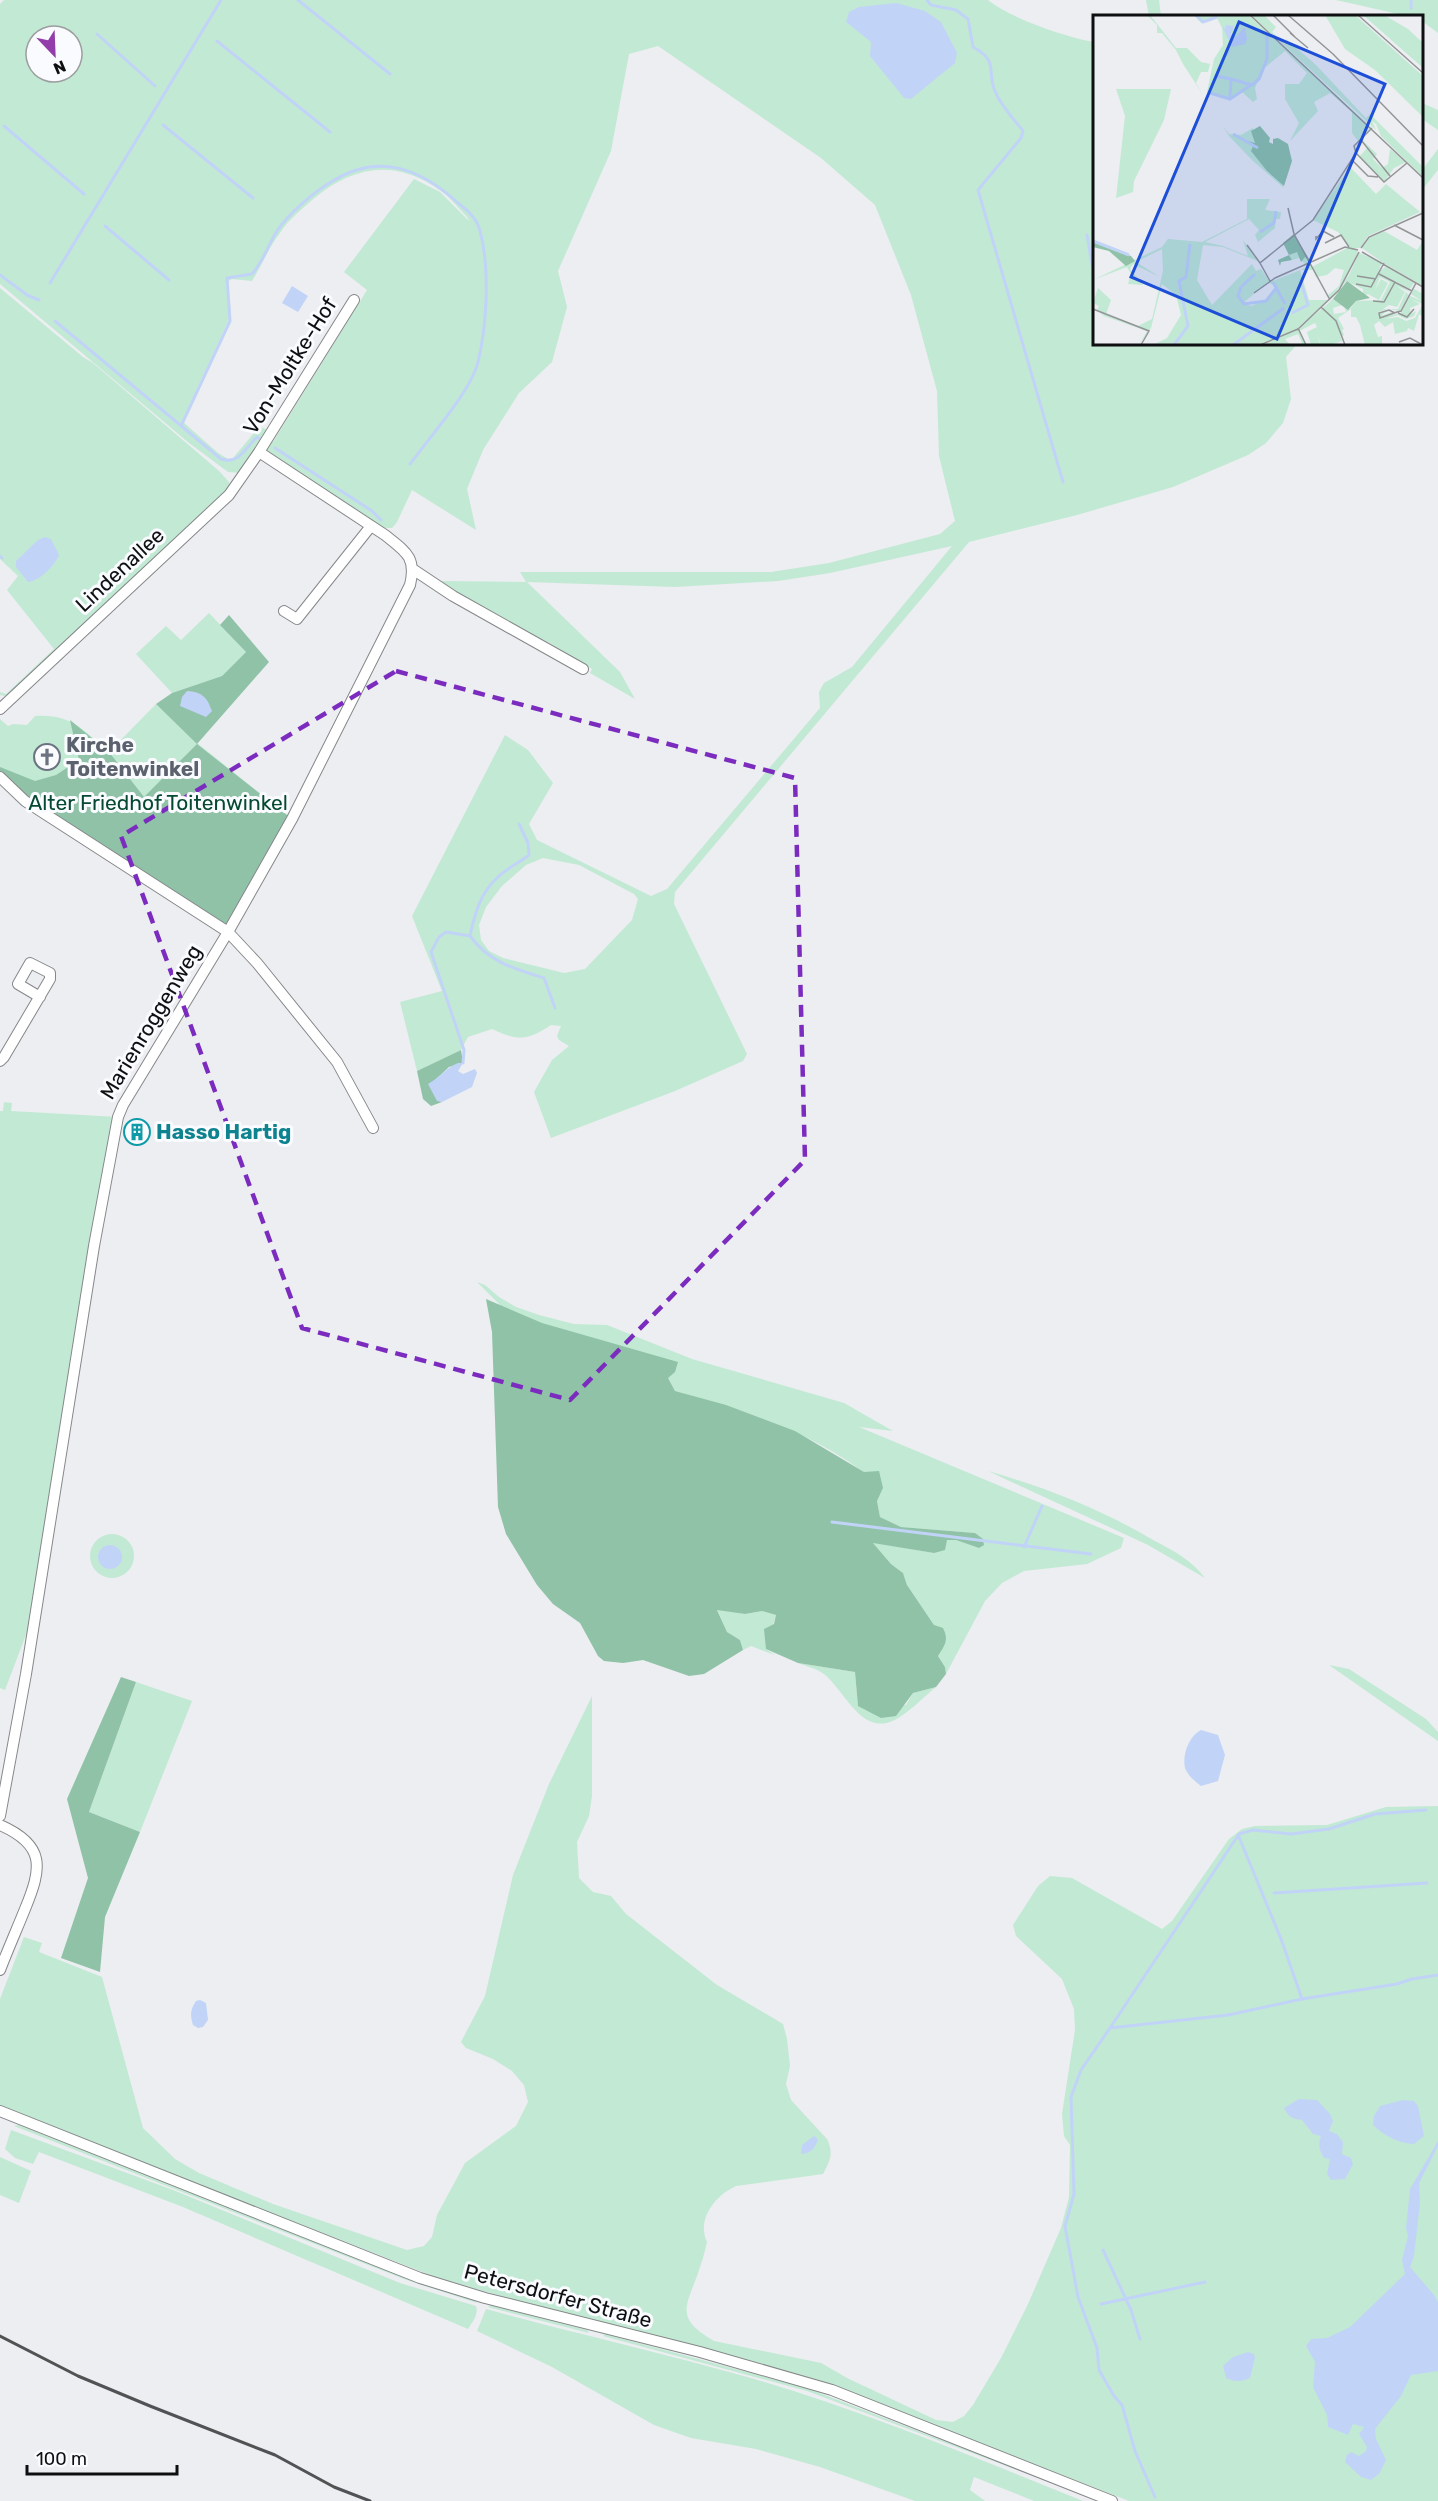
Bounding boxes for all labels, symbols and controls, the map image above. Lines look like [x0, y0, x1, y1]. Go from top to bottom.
inset map [1093, 15, 1423, 345]
north arrow [24, 24, 84, 84]
text: N [51, 56, 69, 78]
street label: Von-Moltke-Hof [237, 293, 342, 439]
street label: Lindenallee [70, 522, 169, 617]
place label: Kirche Toitenwinkel [66, 732, 199, 781]
church icon: Kirche Toitenwinkel [32, 742, 62, 772]
park label: Alter Friedhof Toitenwinkel [28, 790, 288, 815]
street label: Marienroggenweg [95, 940, 207, 1104]
building icon: Hasso Hartig [122, 1117, 152, 1147]
place label: Hasso Hartig [156, 1119, 291, 1144]
street label: Petersdorfer Straße [462, 2258, 655, 2333]
scale bar [27, 2438, 177, 2476]
text: 100 m [36, 2448, 87, 2470]

